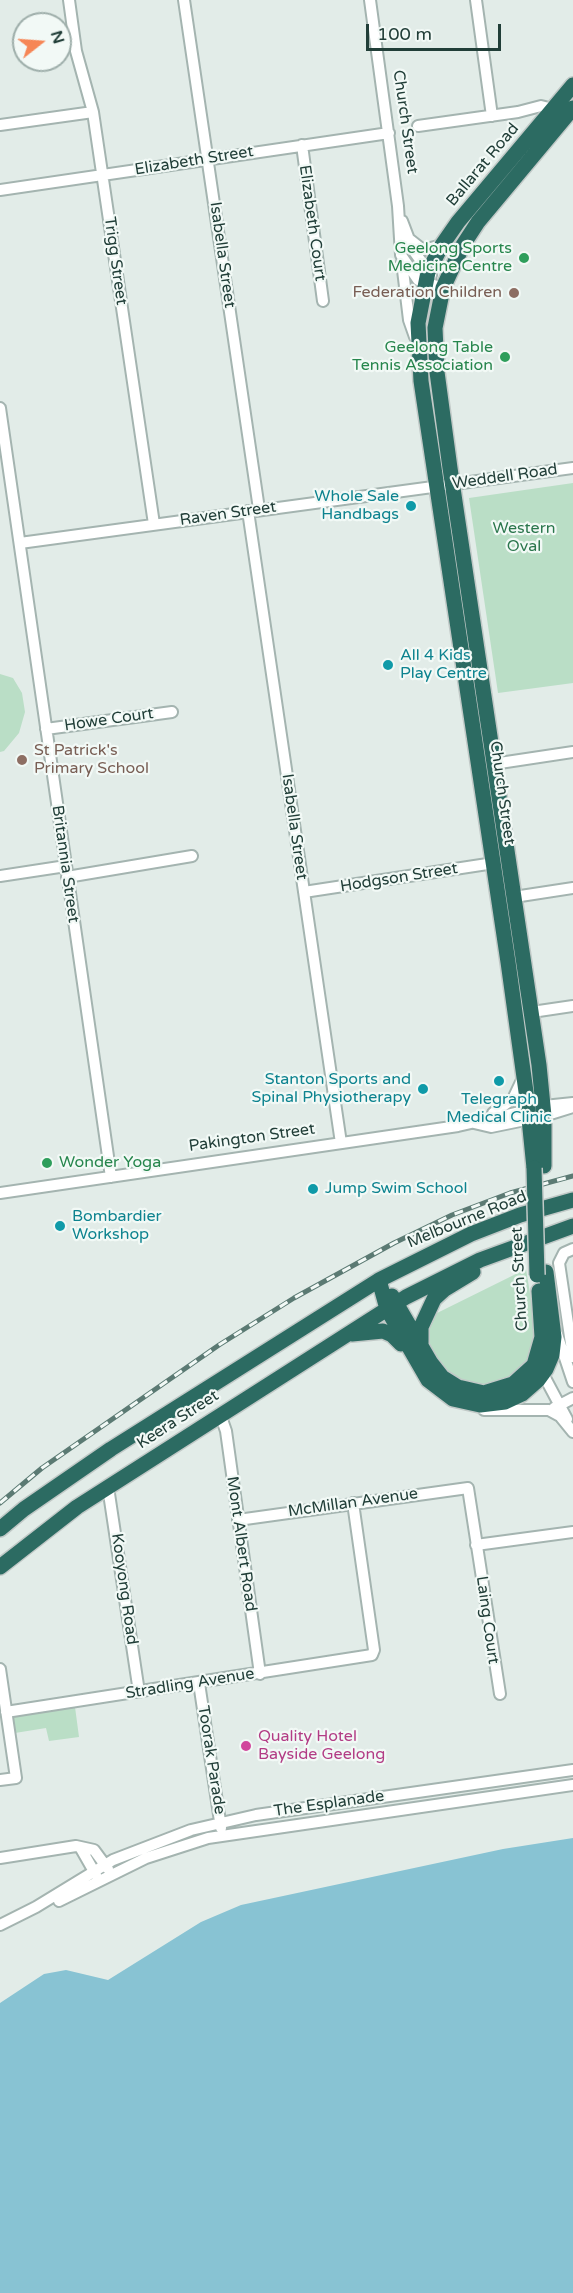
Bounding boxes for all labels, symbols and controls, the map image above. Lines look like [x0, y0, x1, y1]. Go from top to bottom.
north arrow [12, 12, 72, 72]
scale bar [369, 12, 504, 50]
text: 100 m [377, 23, 432, 45]
text: N [46, 28, 69, 46]
street label: Church Street [388, 69, 422, 175]
street label: Ballarat Road [443, 120, 523, 210]
street label: Elizabeth Street [133, 142, 255, 180]
street label: Elizabeth Court [294, 164, 330, 282]
street label: Isabella Street [205, 201, 239, 309]
street label: Trigg Street [99, 216, 131, 306]
place label: Geelong Sports Medicine Centre [388, 239, 512, 277]
marker: Geelong Sports Medicine Centre [517, 251, 531, 265]
place label: Federation Children [352, 283, 502, 303]
marker: Federation Children [507, 286, 521, 300]
place label: Geelong Table Tennis Association [352, 338, 493, 376]
marker: Geelong Table Tennis Association [498, 350, 512, 364]
street label: Weddell Road [451, 460, 559, 494]
place label: Whole Sale Handbags [314, 487, 399, 525]
street label: Raven Street [178, 498, 278, 530]
marker: Whole Sale Handbags [404, 499, 418, 513]
park label: Western Oval [492, 519, 556, 557]
place label: All 4 Kids Play Centre [400, 646, 487, 684]
marker: All 4 Kids Play Centre [381, 658, 395, 672]
street label: Howe Court [63, 704, 155, 736]
street label: Church Street [485, 740, 519, 846]
place label: St Patrick's Primary School [34, 741, 149, 779]
marker: St Patrick's Primary School [15, 753, 29, 767]
street label: Isabella Street [277, 773, 311, 881]
street label: Britannia Street [47, 804, 83, 924]
street label: Hodgson Street [339, 859, 459, 897]
place label: Stanton Sports and Spinal Physiotherapy [252, 1070, 411, 1108]
marker: Telegraph Medical Clinic [492, 1074, 506, 1088]
marker: Stanton Sports and Spinal Physiotherapy [416, 1082, 430, 1096]
place label: Telegraph Medical Clinic [446, 1090, 552, 1128]
street label: Pakington Street [188, 1120, 316, 1156]
place label: Wonder Yoga [59, 1153, 161, 1173]
marker: Wonder Yoga [40, 1156, 54, 1170]
place label: Jump Swim School [325, 1179, 468, 1199]
marker: Jump Swim School [306, 1182, 320, 1196]
street label: Melbourne Road [404, 1187, 530, 1253]
place label: Bombardier Workshop [72, 1207, 162, 1245]
marker: Bombardier Workshop [53, 1219, 67, 1233]
street label: Church Street [508, 1226, 532, 1332]
street label: Keera Street [133, 1386, 223, 1454]
street label: Mont Albert Road [222, 1475, 260, 1613]
street label: McMillan Avenue [287, 1484, 419, 1522]
street label: Kooyong Road [107, 1532, 141, 1646]
street label: Laing Court [471, 1575, 503, 1665]
street label: Stradling Avenue [124, 1664, 256, 1704]
street label: Toorak Parade [193, 1704, 229, 1816]
place label: Quality Hotel Bayside Geelong [258, 1727, 385, 1765]
marker: Quality Hotel Bayside Geelong [239, 1739, 253, 1753]
street label: The Esplanade [273, 1787, 385, 1821]

